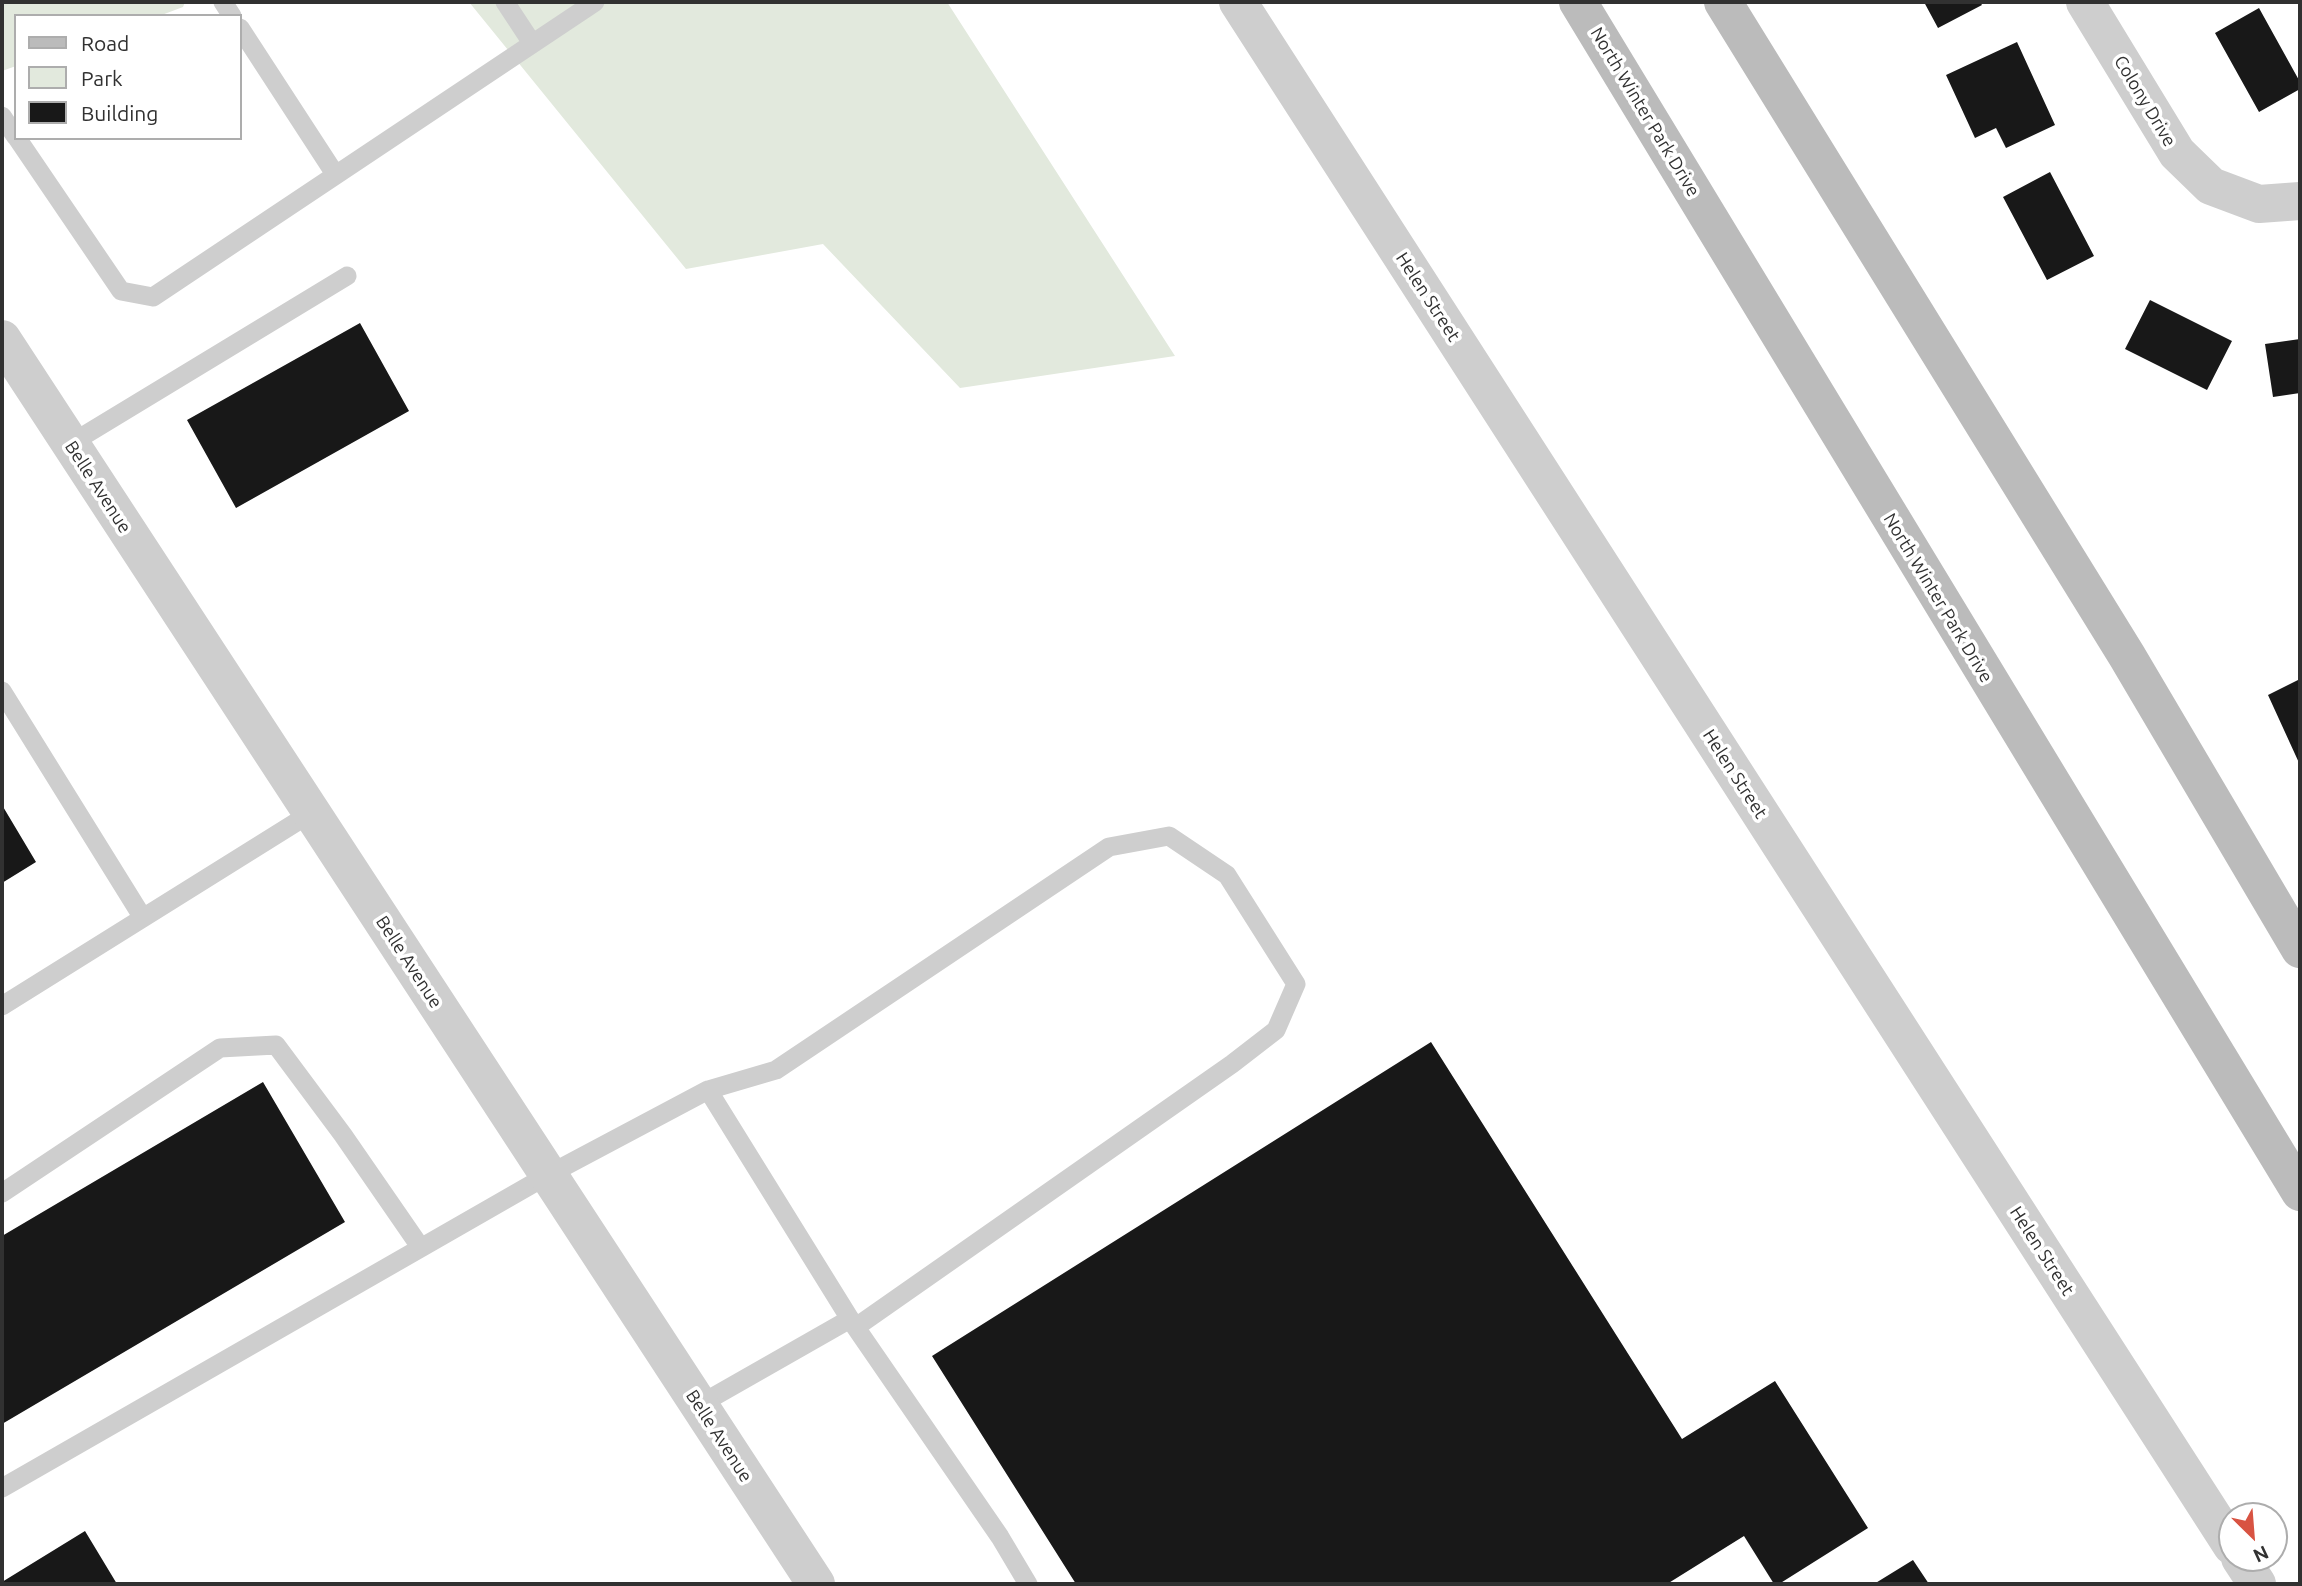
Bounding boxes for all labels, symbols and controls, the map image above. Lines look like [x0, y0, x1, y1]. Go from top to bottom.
legend [14, 14, 242, 140]
street label: North Winter Park Drive [1586, 23, 1704, 201]
text: Road [81, 31, 129, 55]
street label: Colony Drive [2109, 52, 2181, 150]
text: Park [81, 66, 123, 90]
text: Building [81, 101, 158, 125]
street label: Helen Street [1391, 248, 1465, 346]
street label: Belle Avenue [60, 437, 136, 537]
street label: North Winter Park Drive [1879, 509, 1997, 687]
street label: Helen Street [1698, 725, 1772, 823]
street label: Belle Avenue [371, 912, 447, 1012]
street label: Helen Street [2005, 1202, 2079, 1300]
street label: Belle Avenue [681, 1386, 757, 1486]
north arrow [2218, 1502, 2288, 1572]
text: N [2250, 1541, 2272, 1567]

